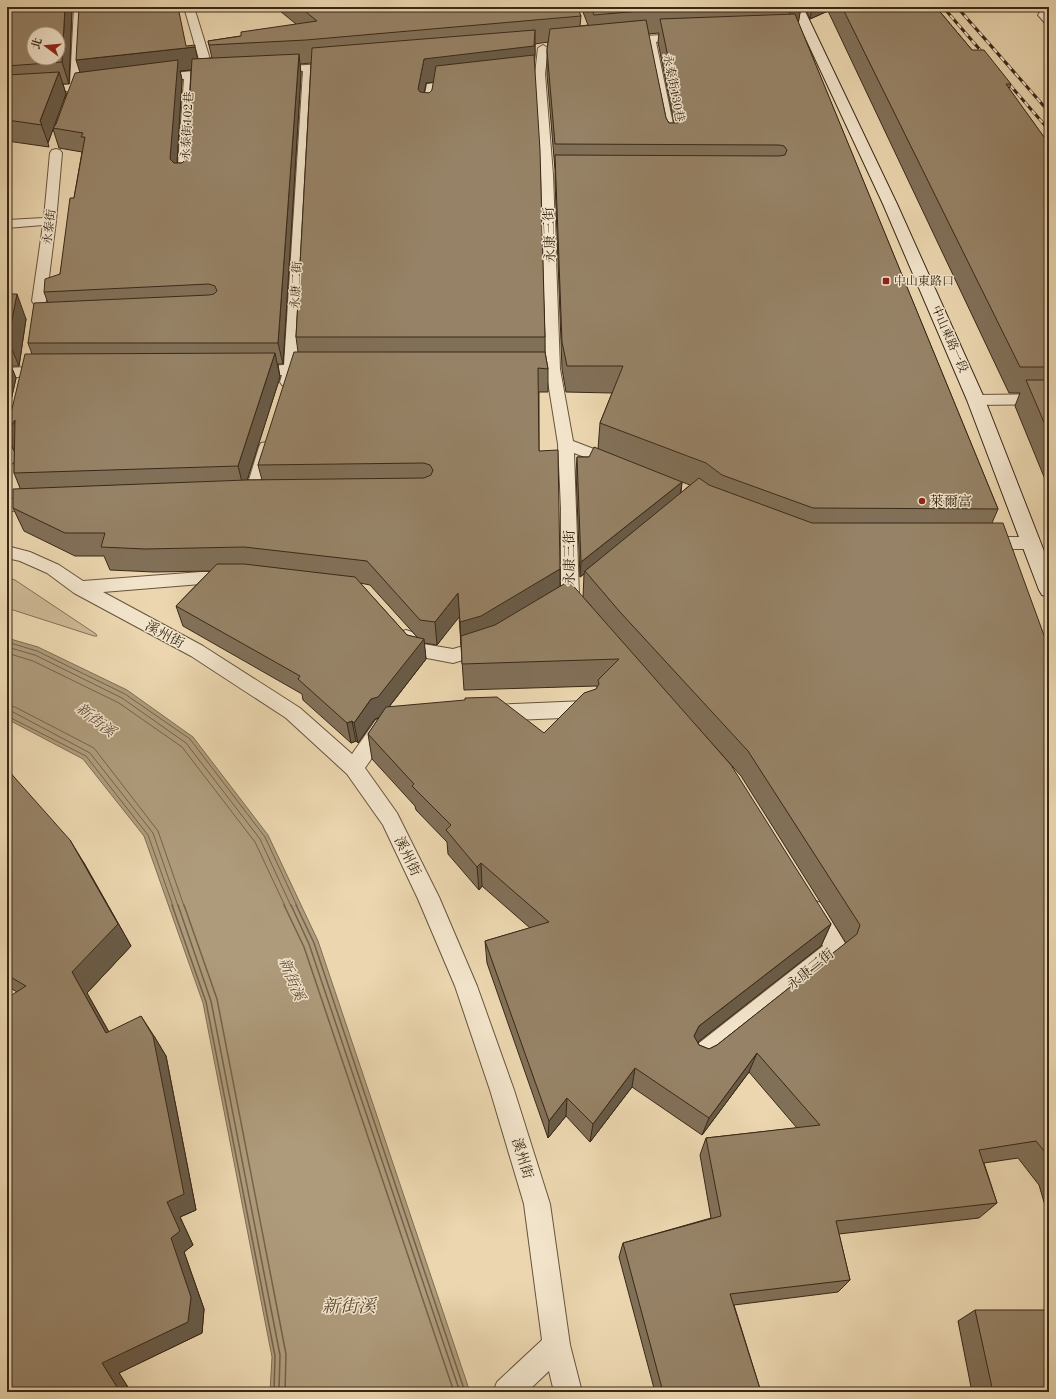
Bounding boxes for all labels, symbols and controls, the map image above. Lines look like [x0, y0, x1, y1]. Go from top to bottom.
north arrow [26, 26, 66, 66]
text: 北 [29, 36, 45, 50]
street label: 永泰街130巷 [661, 53, 687, 123]
street label: 永泰街102巷 [178, 91, 196, 161]
street label: 永泰街 [40, 207, 58, 246]
street label: 永康三街 [541, 207, 558, 263]
street label: 永康二街 [288, 260, 304, 309]
place label: 中山東路口 [894, 274, 954, 288]
marker: 中山東路口 [881, 276, 891, 286]
street label: 中山東路一段 [929, 303, 971, 375]
place label: 萊爾富 [930, 494, 972, 509]
marker: 萊爾富 [917, 496, 927, 506]
street label: 永康三街 [562, 530, 577, 586]
street label: 溪州街 [143, 618, 187, 651]
water label: 新街溪 [73, 700, 120, 742]
street label: 溪州街 [392, 834, 423, 878]
street label: 永康三街 [784, 946, 837, 993]
water label: 新街溪 [275, 955, 309, 1005]
street label: 溪州街 [509, 1136, 536, 1180]
water label: 新街溪 [322, 1296, 378, 1316]

